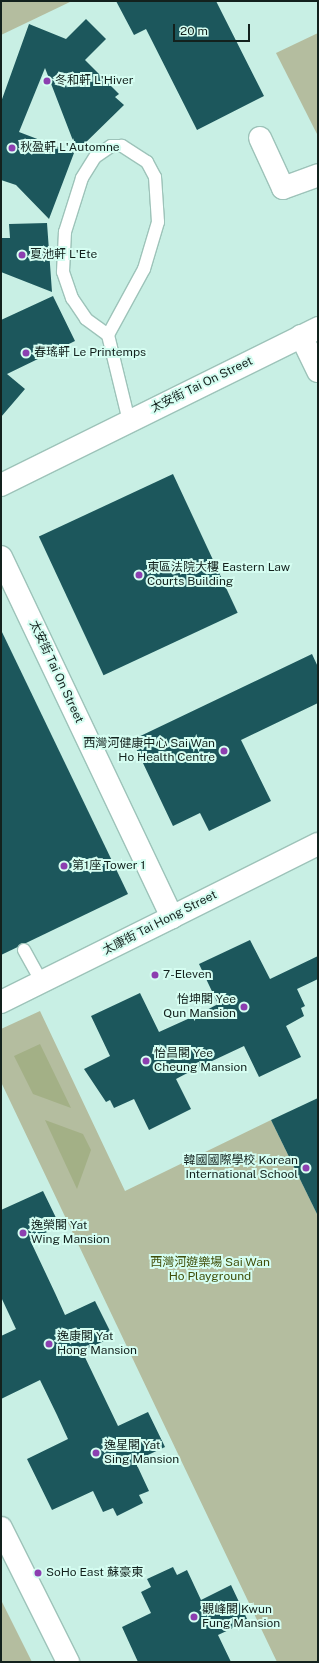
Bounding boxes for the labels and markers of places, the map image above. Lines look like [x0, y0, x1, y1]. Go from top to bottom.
place label: 冬和軒 L'Hiver [55, 74, 133, 88]
marker: 冬和軒 L'Hiver [42, 76, 52, 86]
place label: 秋盈軒 L'Automne [20, 141, 120, 155]
marker: 秋盈軒 L'Automne [7, 143, 17, 153]
place label: 夏池軒 L'Ete [30, 248, 97, 262]
marker: 夏池軒 L'Ete [17, 250, 27, 260]
place label: 春瑤軒 Le Printemps [34, 346, 146, 360]
marker: 春瑤軒 Le Printemps [21, 348, 31, 358]
place label: 東區法院大樓 Eastern Law Courts Building [147, 561, 290, 589]
marker: 東區法院大樓 Eastern Law Courts Building [134, 570, 144, 580]
place label: 西灣河健康中心 Sai Wan Ho Health Centre [83, 737, 215, 765]
marker: 西灣河健康中心 Sai Wan Ho Health Centre [218, 745, 230, 757]
place label: 第1座 Tower 1 [72, 859, 145, 873]
marker: 第1座 Tower 1 [59, 861, 69, 871]
place label: 7-Eleven [163, 968, 212, 982]
marker: 7-Eleven [150, 970, 160, 980]
place label: 怡坤閣 Yee Qun Mansion [163, 993, 236, 1021]
marker: 怡坤閣 Yee Qun Mansion [239, 1002, 249, 1012]
place label: 怡昌閣 Yee Cheung Mansion [154, 1047, 247, 1075]
marker: 怡昌閣 Yee Cheung Mansion [141, 1056, 151, 1066]
place label: 韓國國際學校 Korean International School [184, 1154, 298, 1182]
marker: 韓國國際學校 Korean International School [301, 1163, 311, 1173]
place label: 逸榮閣 Yat Wing Mansion [31, 1219, 110, 1247]
marker: 逸榮閣 Yat Wing Mansion [18, 1228, 28, 1238]
place label: 逸康閣 Yat Hong Mansion [57, 1330, 137, 1358]
marker: 逸康閣 Yat Hong Mansion [44, 1339, 54, 1349]
place label: 逸星閣 Yat Sing Mansion [104, 1439, 179, 1467]
marker: 逸星閣 Yat Sing Mansion [91, 1448, 101, 1458]
place label: SoHo East 蘇豪東 [46, 1566, 143, 1580]
marker: SoHo East 蘇豪東 [33, 1568, 43, 1578]
place label: 觀峰閣 Kwun Fung Mansion [202, 1603, 280, 1631]
marker: 觀峰閣 Kwun Fung Mansion [189, 1612, 199, 1622]

